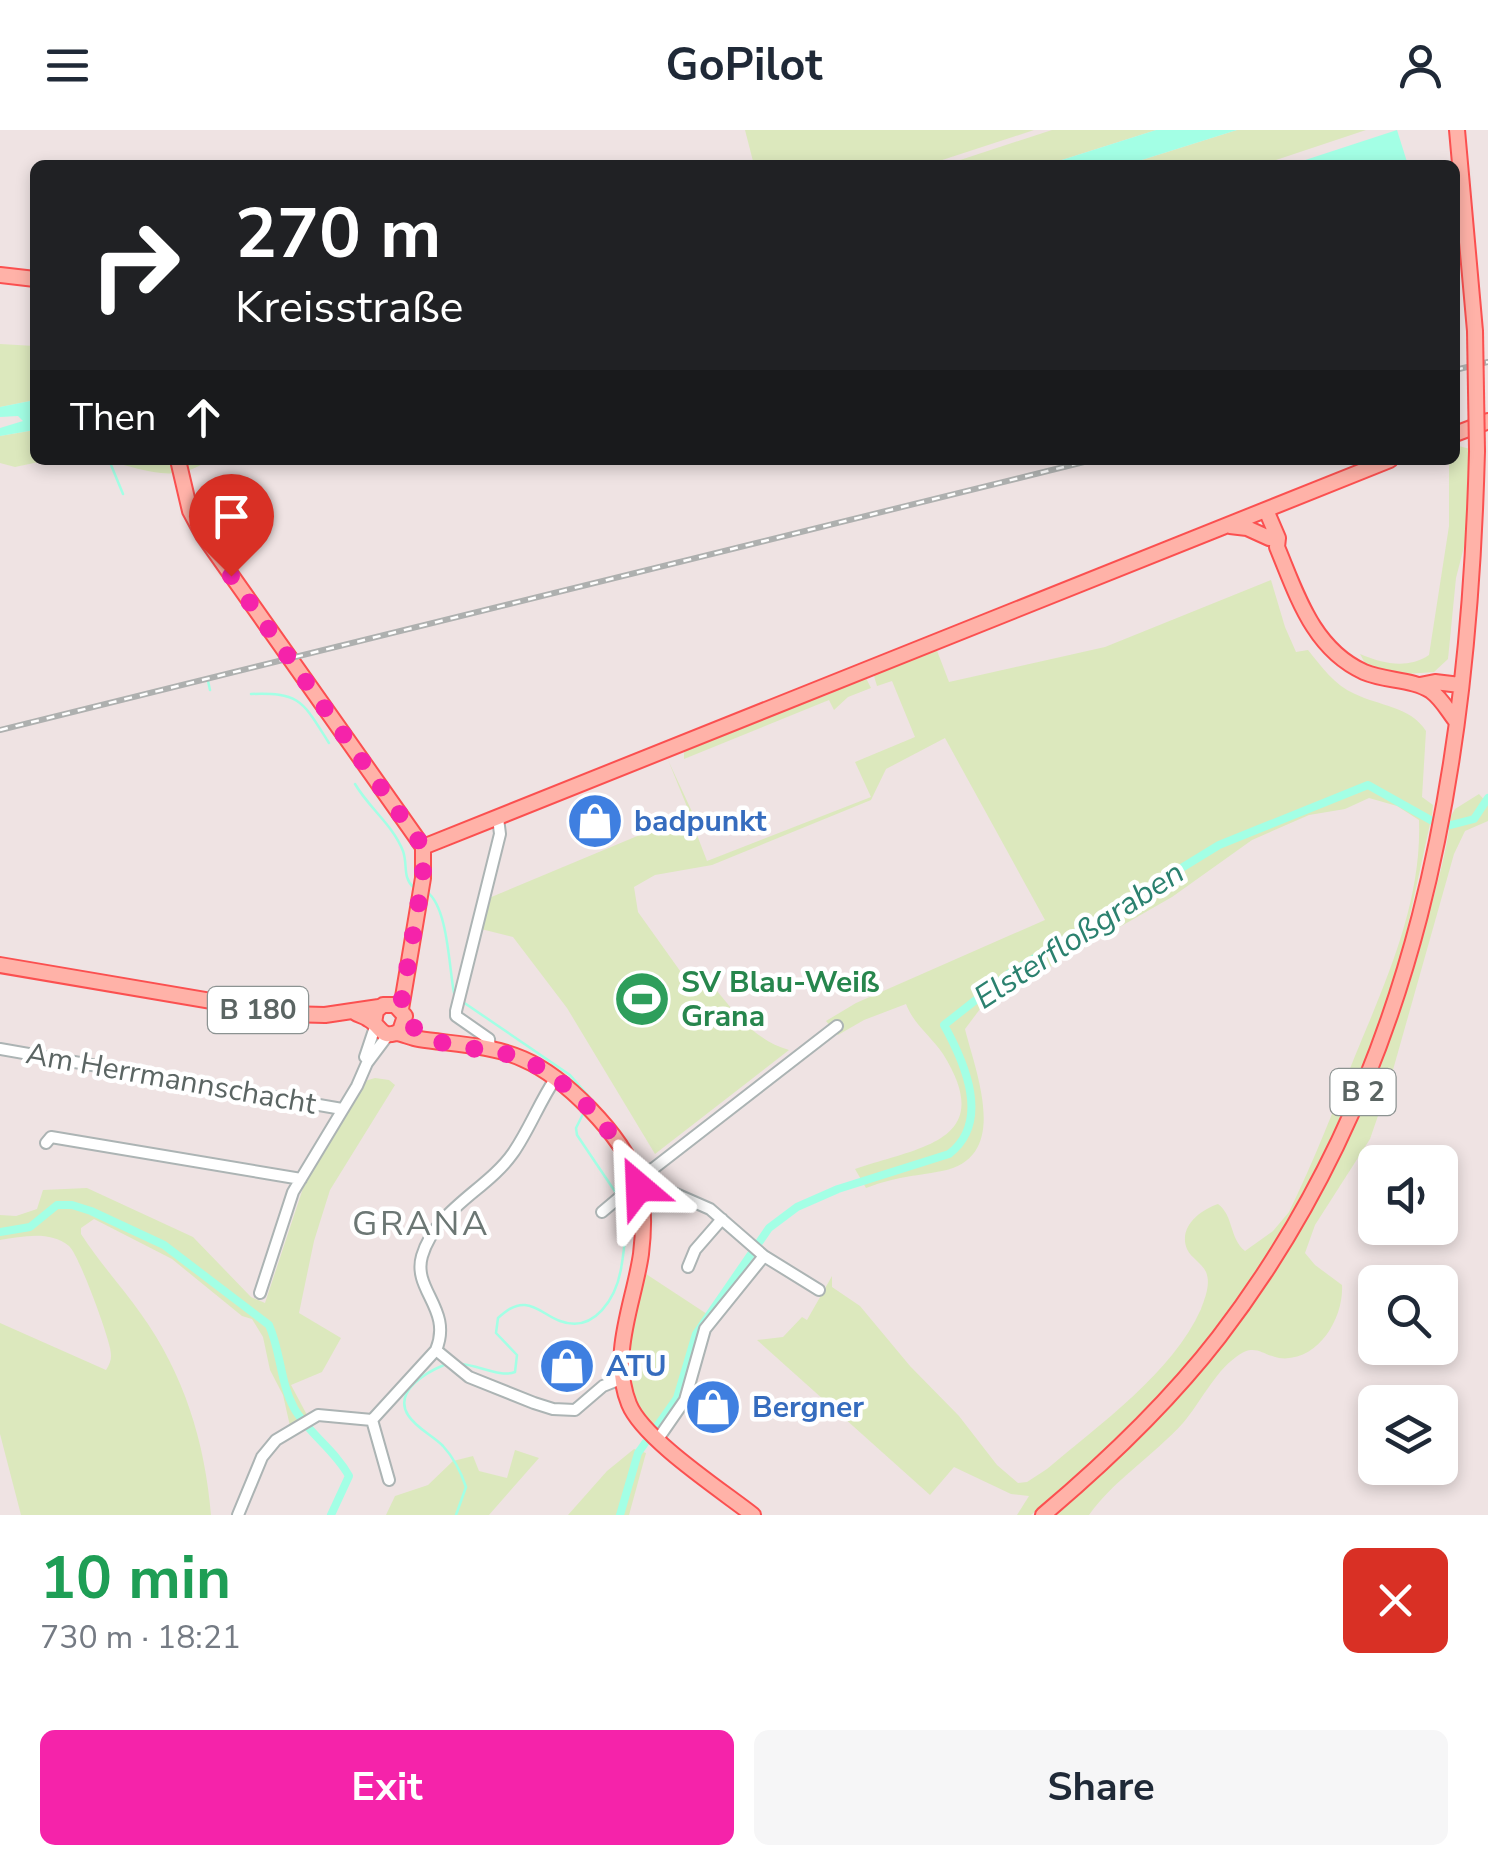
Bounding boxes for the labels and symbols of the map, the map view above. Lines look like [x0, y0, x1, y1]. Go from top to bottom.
pin [189, 474, 274, 577]
shop icon: badpunkt [565, 791, 625, 851]
place label: badpunkt [634, 801, 767, 842]
water label: Elsterfloßgraben [966, 851, 1192, 1019]
place label: SV Blau-Weiß Grana [681, 962, 880, 1037]
sports icon: SV Blau-Weiß Grana [612, 969, 672, 1029]
road number: B 180 [208, 987, 308, 1033]
street label: Am Herrmannschacht [23, 1033, 320, 1125]
road number: B 2 [1330, 1069, 1396, 1115]
position arrow [587, 1135, 691, 1239]
district label: GRANA [352, 1200, 490, 1247]
shop icon: ATU [537, 1336, 597, 1396]
place label: ATU [606, 1346, 667, 1387]
shop icon: Bergner [683, 1377, 743, 1437]
place label: Bergner [752, 1387, 864, 1428]

